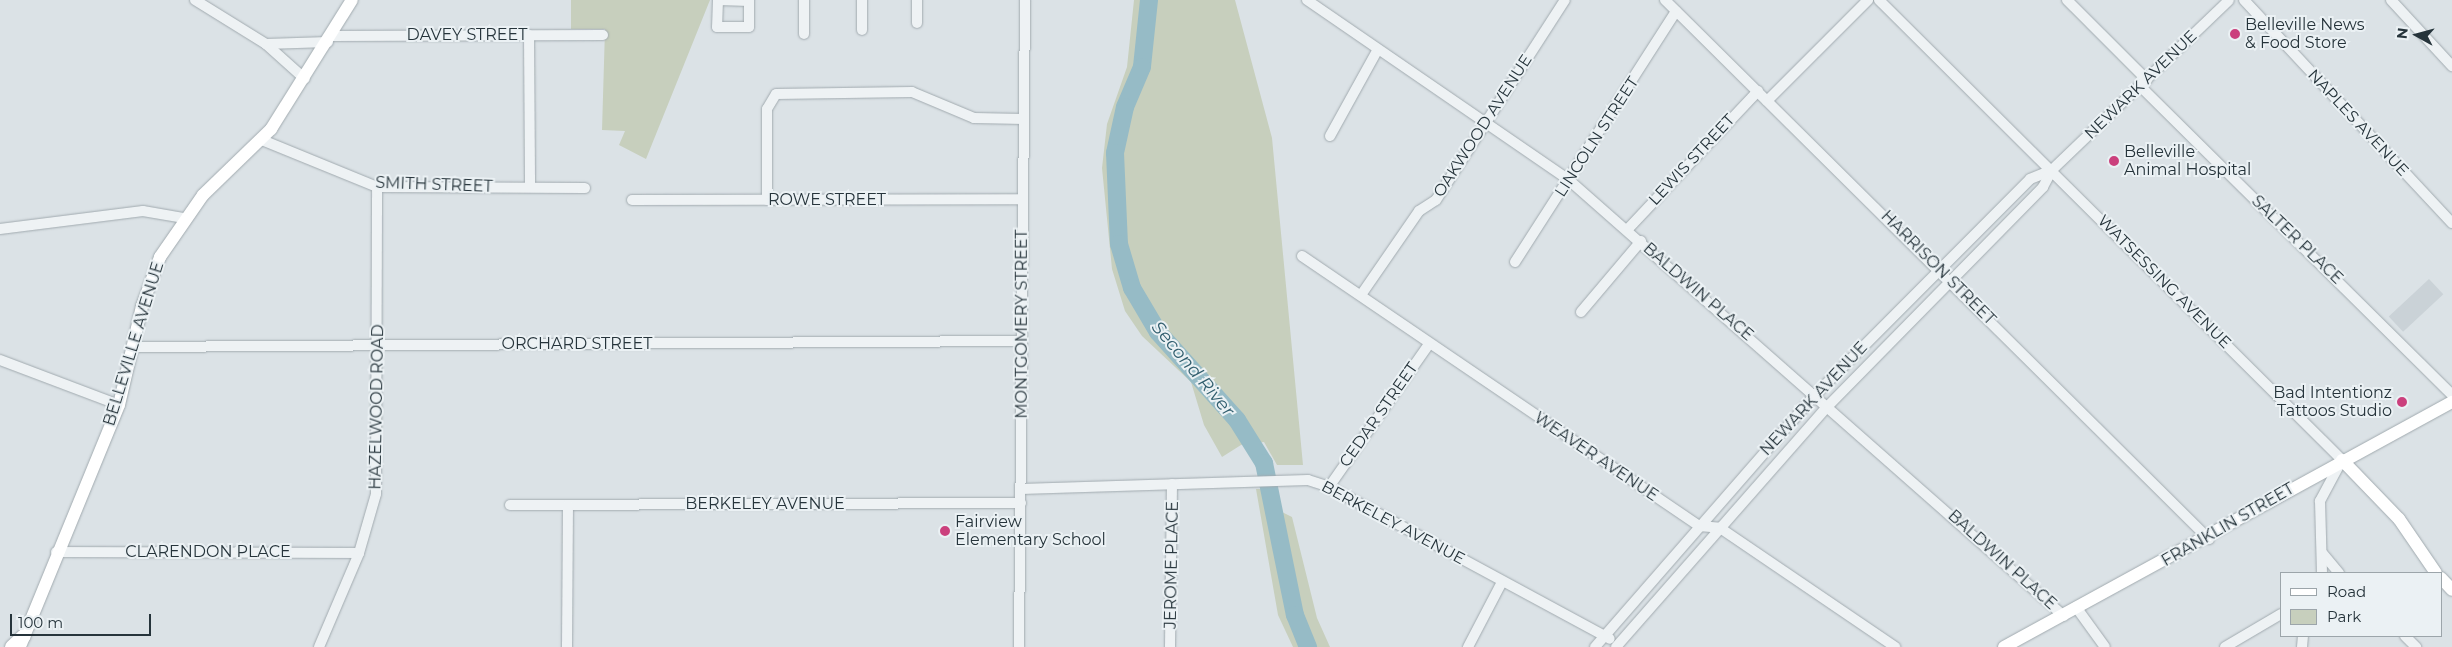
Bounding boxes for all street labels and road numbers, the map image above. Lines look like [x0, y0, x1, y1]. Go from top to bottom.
street label: DAVEY STREET [407, 25, 527, 45]
street label: NEWARK AVENUE [2081, 27, 2201, 143]
street label: OAKWOOD AVENUE [1430, 51, 1536, 201]
street label: NAPLES AVENUE [2304, 66, 2412, 180]
street label: LINCOLN STREET [1551, 73, 1643, 201]
street label: LEWIS STREET [1645, 111, 1739, 209]
street label: SMITH STREET [375, 173, 493, 197]
street label: ROWE STREET [768, 190, 886, 210]
street label: SALTER PLACE [2247, 192, 2347, 288]
street label: HARRISON STREET [1877, 207, 1999, 329]
street label: WATSESSING AVENUE [2093, 211, 2235, 353]
street label: MONTGOMERY STREET [1012, 229, 1032, 419]
street label: BALDWIN PLACE [1639, 239, 1757, 345]
street label: BELLEVILLE AVENUE [100, 260, 168, 428]
street label: HAZELWOOD ROAD [366, 324, 388, 490]
street label: ORCHARD STREET [502, 334, 652, 354]
street label: NEWARK AVENUE [1756, 338, 1872, 460]
street label: CEDAR STREET [1336, 359, 1422, 471]
street label: WEAVER AVENUE [1530, 408, 1662, 506]
street label: BERKELEY AVENUE [1318, 477, 1468, 569]
street label: FRANKLIN STREET [2158, 479, 2298, 571]
street label: BERKELEY AVENUE [685, 494, 845, 514]
street label: JEROME PLACE [1161, 501, 1183, 629]
street label: BALDWIN PLACE [1944, 506, 2060, 614]
street label: CLARENDON PLACE [125, 542, 291, 562]

